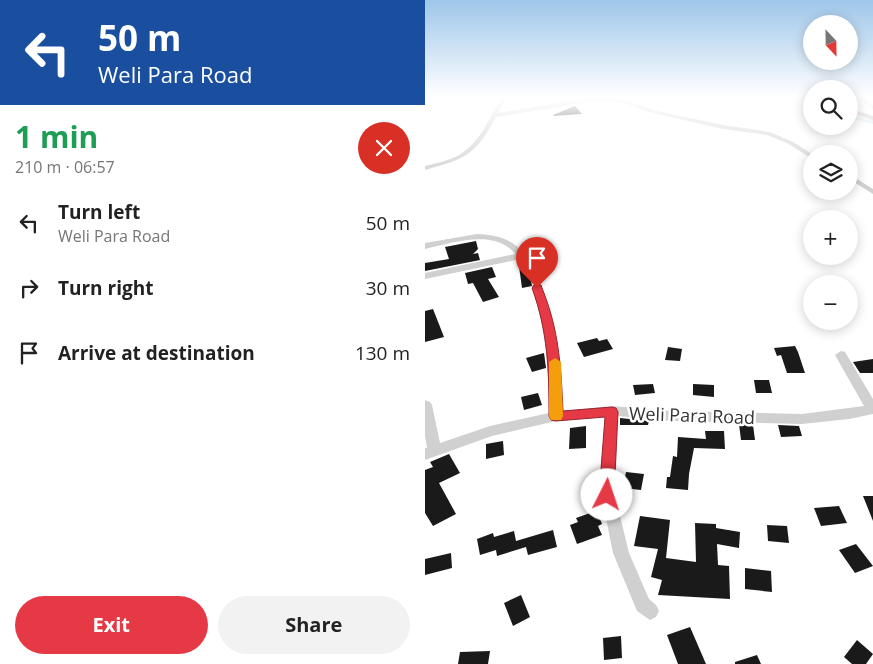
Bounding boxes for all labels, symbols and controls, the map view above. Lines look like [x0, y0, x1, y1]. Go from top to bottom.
text: 50 m [98, 14, 181, 61]
north arrow [803, 15, 857, 70]
map controls [803, 15, 858, 330]
icon: left [15, 20, 80, 85]
text: Weli Para Road [98, 59, 252, 89]
button: search [803, 80, 858, 135]
text: 1 min [15, 116, 98, 157]
button: close [358, 122, 410, 174]
button: layers [803, 145, 858, 200]
text: 210 m · 06:57 [15, 156, 115, 178]
text: Turn left [58, 199, 140, 225]
icon: left [15, 209, 43, 237]
text: 50 m [366, 210, 410, 236]
button: + [803, 210, 858, 265]
text: Weli Para Road [58, 225, 170, 247]
pin [516, 237, 558, 288]
icon: arrive [523, 244, 551, 272]
icon: right [15, 274, 43, 302]
text: Turn right [58, 275, 153, 301]
text: 30 m [366, 275, 410, 301]
button: − [803, 275, 858, 330]
icon: arrive [15, 339, 43, 367]
text: Arrive at destination [58, 340, 255, 366]
text: 130 m [355, 340, 410, 366]
street label: Weli Para Road [628, 401, 756, 429]
position arrow [580, 468, 632, 520]
button: Exit [15, 596, 208, 654]
button: Share [218, 596, 410, 654]

